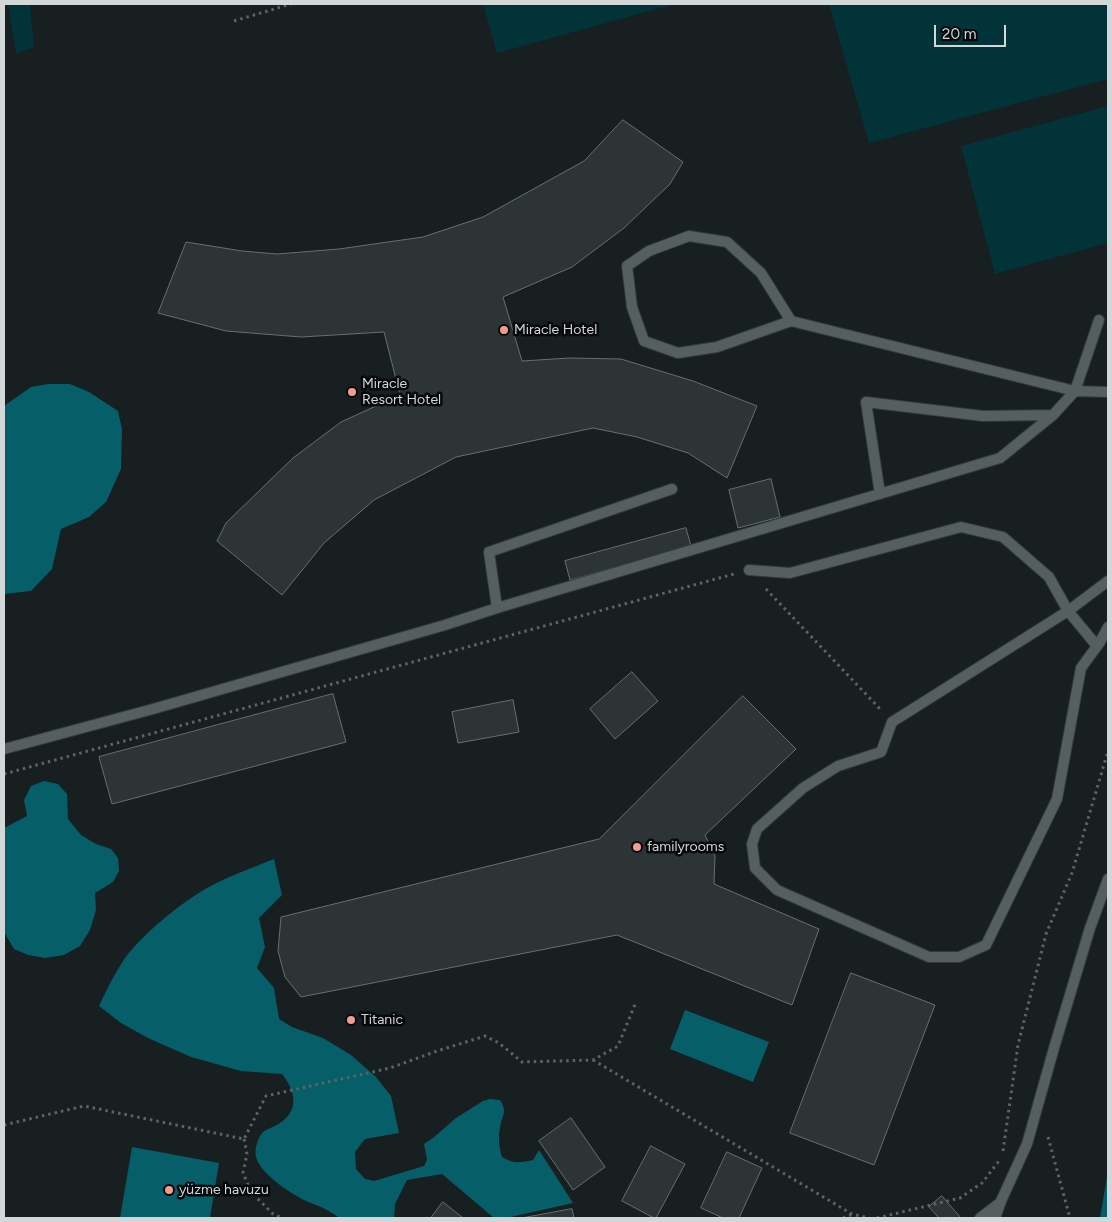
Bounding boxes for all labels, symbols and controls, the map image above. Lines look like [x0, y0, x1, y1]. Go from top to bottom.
scale bar [937, 15, 1010, 47]
text: 20 m [942, 25, 976, 43]
place label: Miracle Hotel [514, 322, 597, 338]
marker: Miracle Hotel [498, 324, 510, 336]
place label: Miracle Resort Hotel [362, 376, 441, 408]
marker: Miracle Resort Hotel [346, 386, 358, 398]
place label: familyrooms [647, 839, 724, 855]
marker: familyrooms [631, 841, 643, 853]
place label: Titanic [361, 1012, 403, 1028]
marker: Titanic [345, 1014, 357, 1026]
place label: yüzme havuzu [179, 1182, 269, 1198]
marker: yüzme havuzu [163, 1184, 175, 1196]

